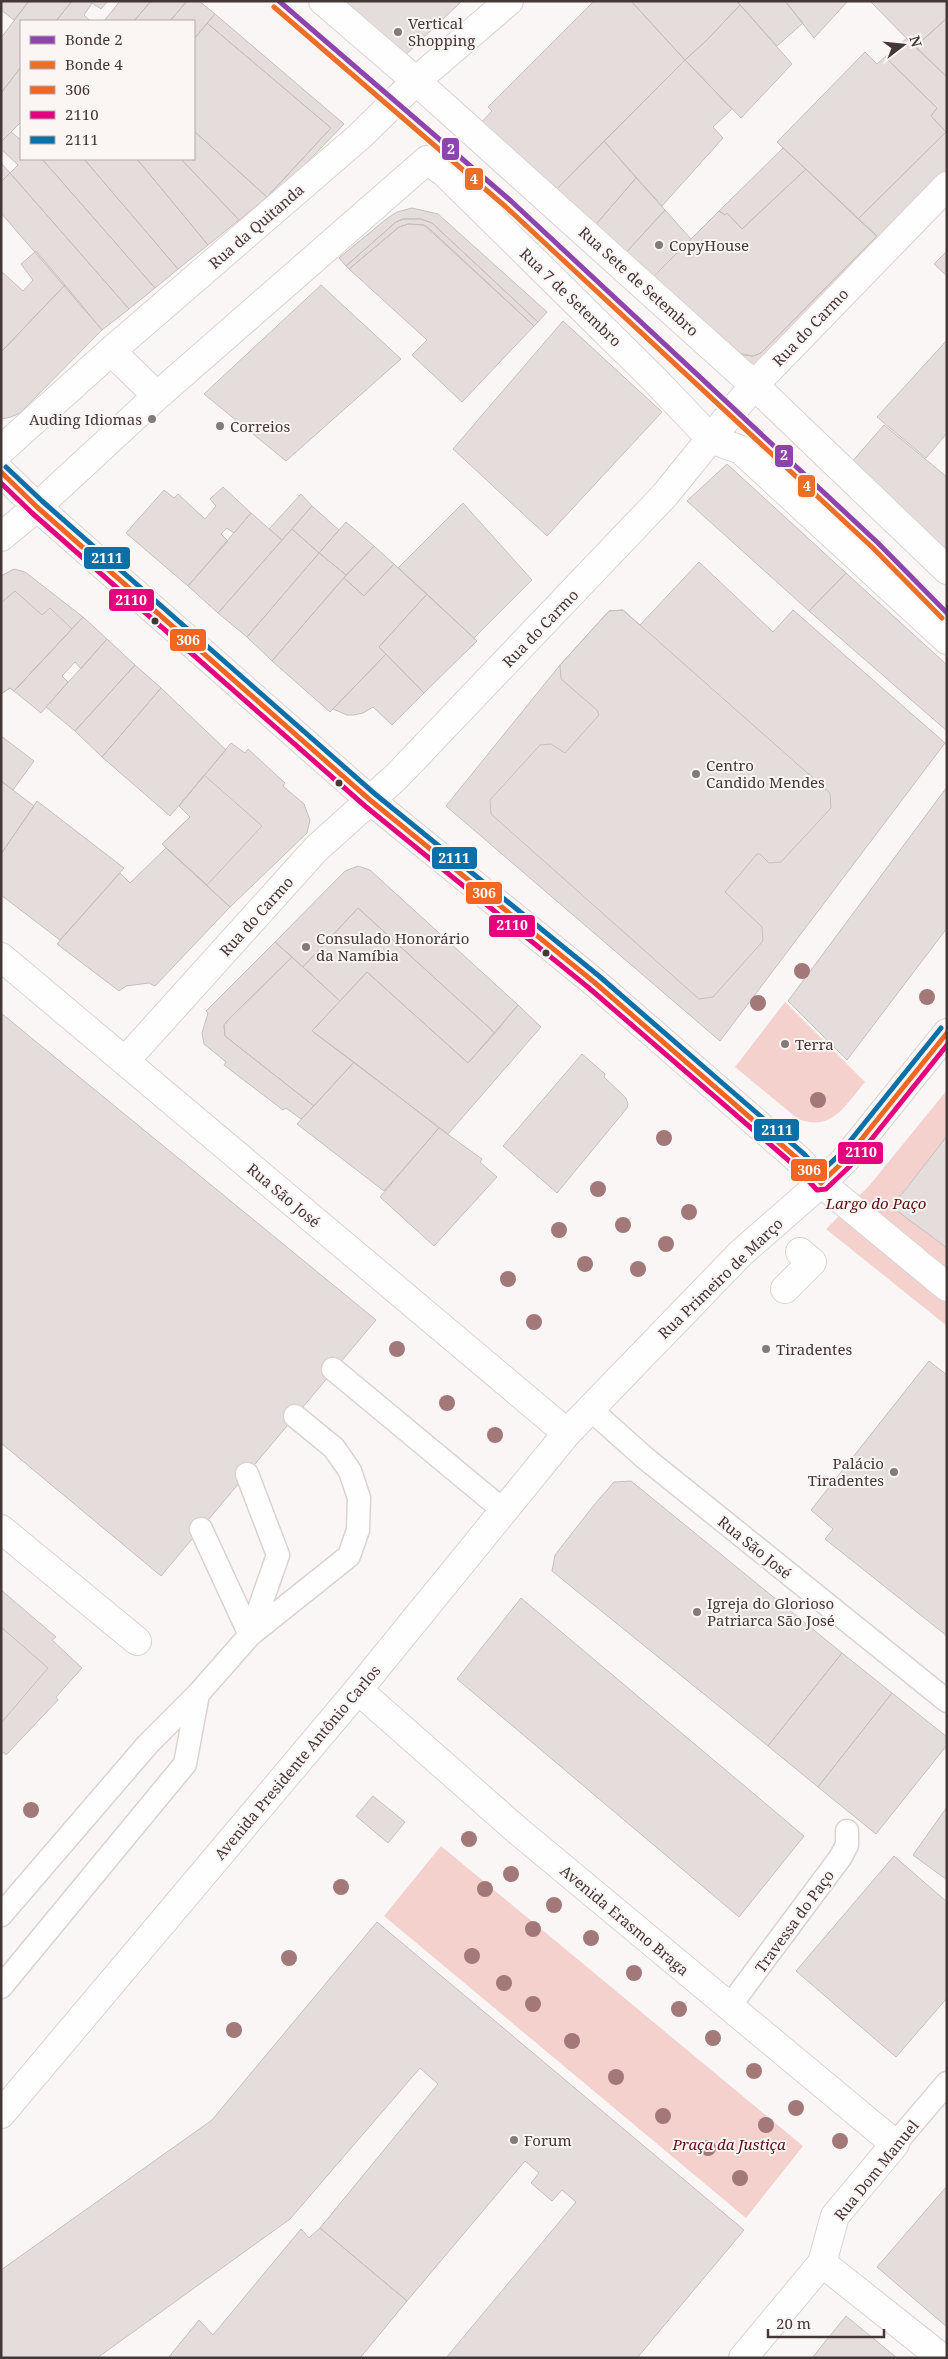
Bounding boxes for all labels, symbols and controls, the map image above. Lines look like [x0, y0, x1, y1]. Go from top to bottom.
place label: Vertical Shopping [408, 13, 475, 50]
legend [20, 20, 195, 160]
north arrow [878, 20, 928, 70]
marker: Vertical Shopping [392, 26, 404, 38]
text: Bonde 2 [65, 29, 123, 49]
text: N [905, 33, 927, 49]
text: Bonde 4 [65, 54, 123, 74]
text: 306 [65, 79, 90, 99]
text: 2110 [65, 104, 99, 124]
text: 2111 [65, 129, 99, 149]
line badge: 2 [441, 137, 460, 161]
text: 2 [447, 139, 455, 158]
line badge: 4 [464, 167, 484, 191]
text: 4 [470, 169, 478, 188]
street label: Rua da Quitanda [204, 179, 308, 273]
street label: Rua Sete de Setembro [575, 222, 703, 340]
place label: CopyHouse [669, 235, 749, 255]
marker: CopyHouse [653, 239, 665, 251]
street label: Rua 7 de Setembro [516, 243, 626, 351]
street label: Rua do Carmo [768, 284, 852, 370]
place label: Auding Idiomas [29, 409, 142, 429]
marker: Auding Idiomas [146, 413, 158, 425]
place label: Correios [230, 416, 290, 436]
marker: Correios [214, 420, 226, 432]
line badge: 2 [774, 444, 794, 468]
text: 2 [780, 445, 788, 464]
line badge: 4 [797, 474, 816, 498]
text: 4 [803, 476, 811, 495]
line badge: 2111 [83, 546, 131, 570]
text: 2111 [91, 548, 123, 567]
street label: Rua do Carmo [498, 585, 582, 671]
line badge: 2110 [108, 588, 155, 612]
text: 2110 [115, 590, 147, 609]
unlabelled marker [150, 616, 160, 626]
line badge: 306 [169, 628, 207, 652]
text: 306 [176, 630, 200, 649]
place label: Centro Candido Mendes [706, 755, 825, 792]
marker: Centro Candido Mendes [690, 768, 702, 780]
unlabelled marker [334, 778, 344, 788]
line badge: 2111 [431, 846, 478, 870]
text: 2111 [438, 848, 470, 867]
street label: Rua do Carmo [215, 872, 297, 960]
line badge: 306 [465, 881, 503, 905]
text: 306 [472, 883, 496, 902]
line badge: 2110 [488, 914, 536, 938]
text: 2110 [496, 915, 528, 934]
place label: Consulado Honorário da Namíbia [316, 928, 469, 965]
marker: Consulado Honorário da Namíbia [300, 941, 312, 953]
unlabelled marker [541, 948, 551, 958]
place label: Terra [795, 1034, 834, 1054]
marker: Terra [779, 1038, 791, 1050]
line badge: 2111 [753, 1118, 800, 1142]
text: 2111 [761, 1120, 793, 1139]
line badge: 2110 [837, 1141, 884, 1165]
text: 2110 [845, 1142, 877, 1161]
line badge: 306 [790, 1158, 828, 1182]
street label: Rua São José [243, 1159, 325, 1231]
text: 306 [797, 1160, 821, 1179]
park label: Largo do Paço [825, 1193, 926, 1213]
street label: Rua Primeiro de Março [653, 1213, 787, 1343]
place label: Tiradentes [776, 1339, 852, 1359]
marker: Tiradentes [760, 1343, 772, 1355]
place label: Palácio Tiradentes [808, 1453, 884, 1490]
marker: Palácio Tiradentes [888, 1466, 900, 1478]
street label: Rua São José [714, 1511, 796, 1583]
place label: Igreja do Glorioso Patriarca São José [707, 1593, 835, 1630]
marker: Igreja do Glorioso Patriarca São José [691, 1606, 703, 1618]
street label: Avenida Presidente Antônio Carlos [210, 1660, 385, 1864]
street label: Avenida Erasmo Braga [557, 1860, 693, 1980]
street label: Travessa do Paço [750, 1866, 838, 1976]
street label: Rua Dom Manuel [829, 2115, 923, 2224]
place label: Forum [524, 2130, 572, 2150]
marker: Forum [508, 2134, 520, 2146]
park label: Praça da Justiça [671, 2134, 786, 2154]
scale bar [768, 2306, 884, 2338]
text: 20 m [776, 2313, 811, 2333]

